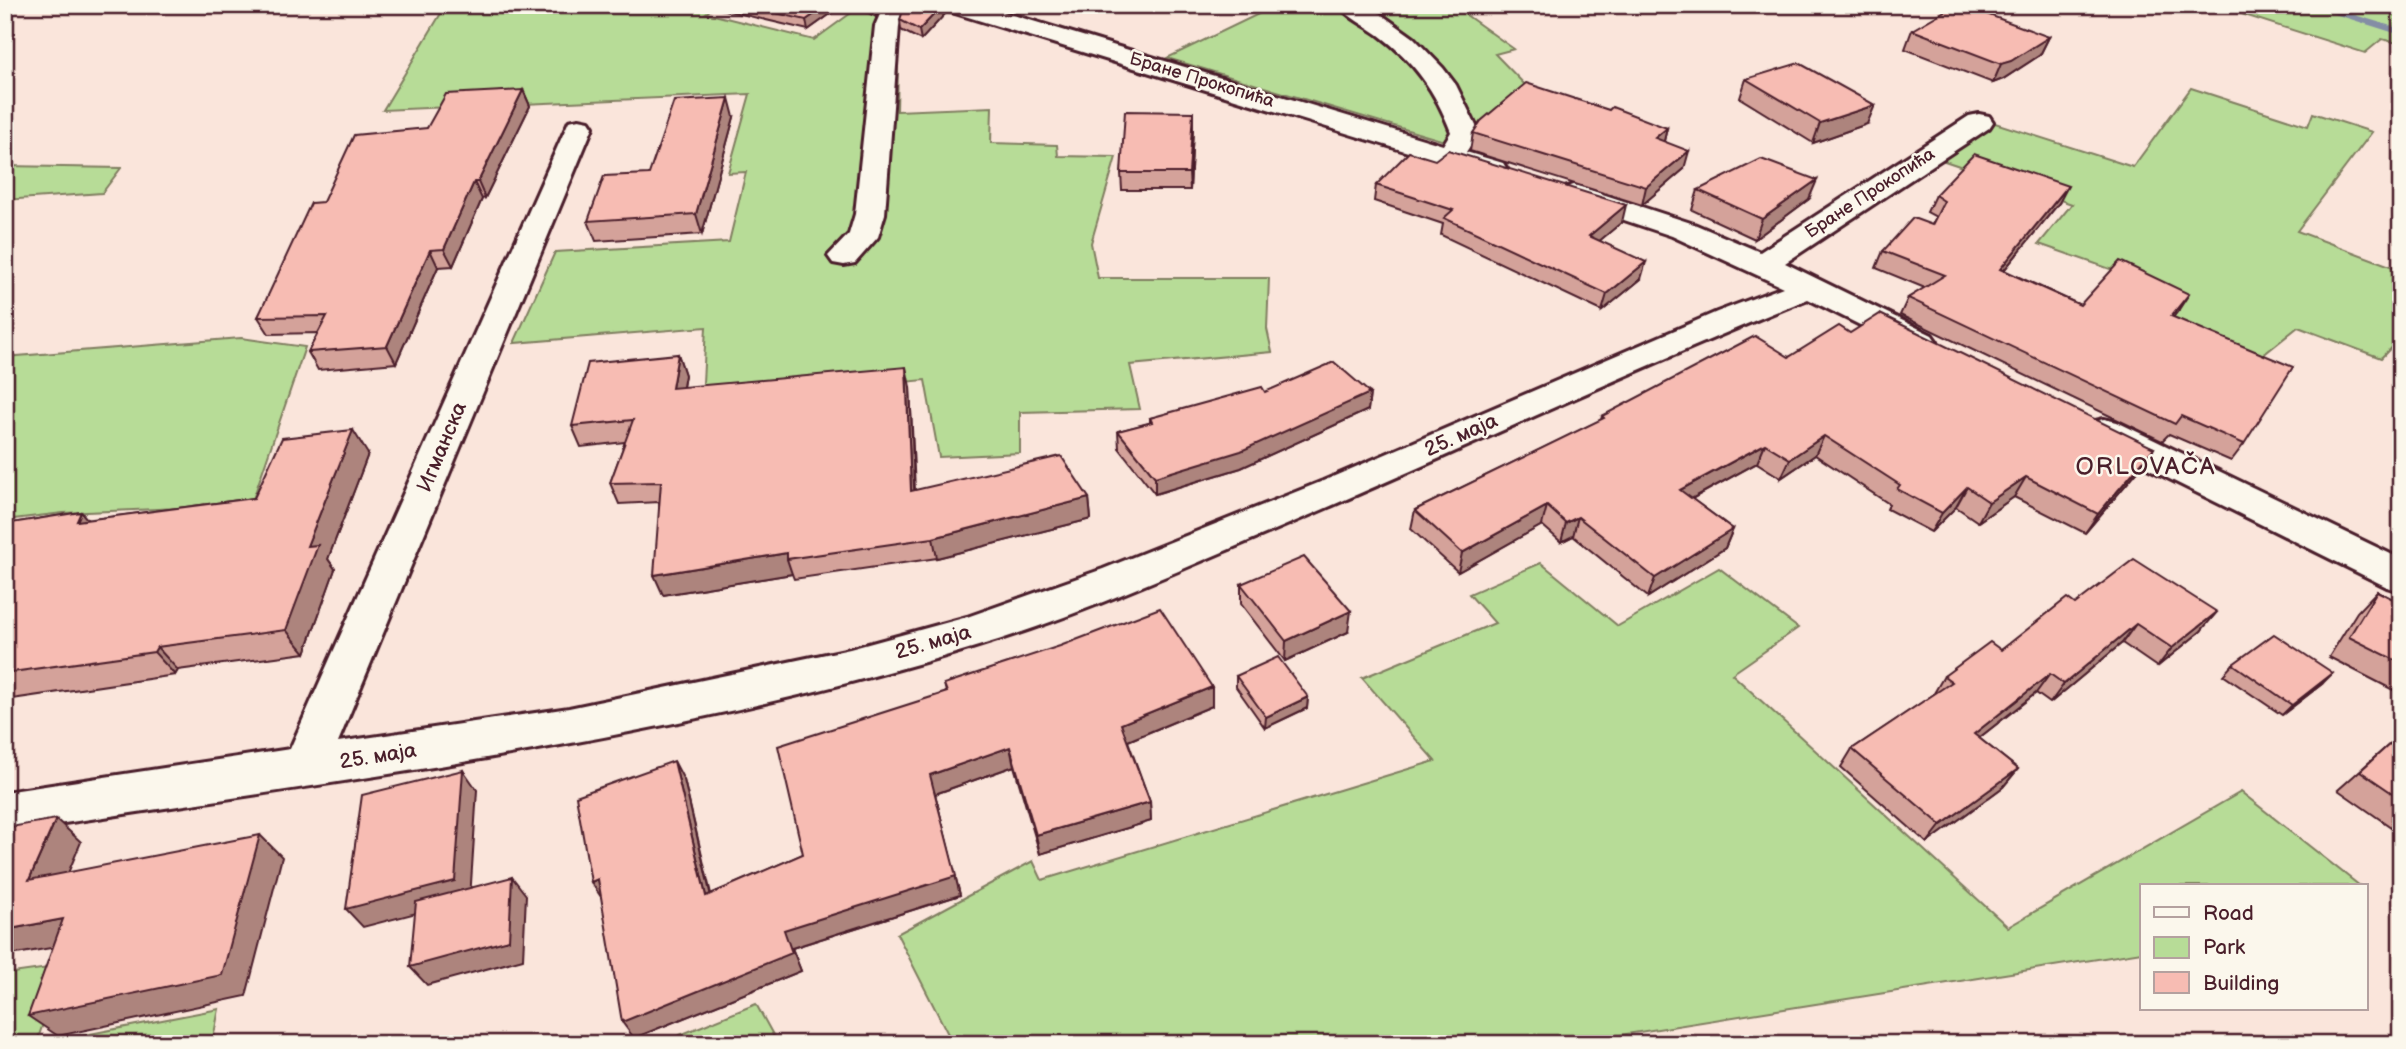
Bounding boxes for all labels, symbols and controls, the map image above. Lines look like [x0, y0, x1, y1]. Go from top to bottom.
street label: Бране Прокопића [1127, 48, 1277, 112]
street label: Бране Прокопића [1801, 143, 1939, 243]
street label: Игманска [412, 398, 472, 496]
street label: 25. маја [1420, 408, 1502, 462]
district label: ORLOVAČA [2076, 451, 2216, 481]
street label: 25. маја [892, 619, 974, 665]
street label: 25. маја [338, 737, 419, 774]
legend [2140, 884, 2368, 1010]
text: Road [2203, 901, 2254, 926]
text: Park [2203, 935, 2246, 960]
text: Building [2203, 971, 2279, 996]

